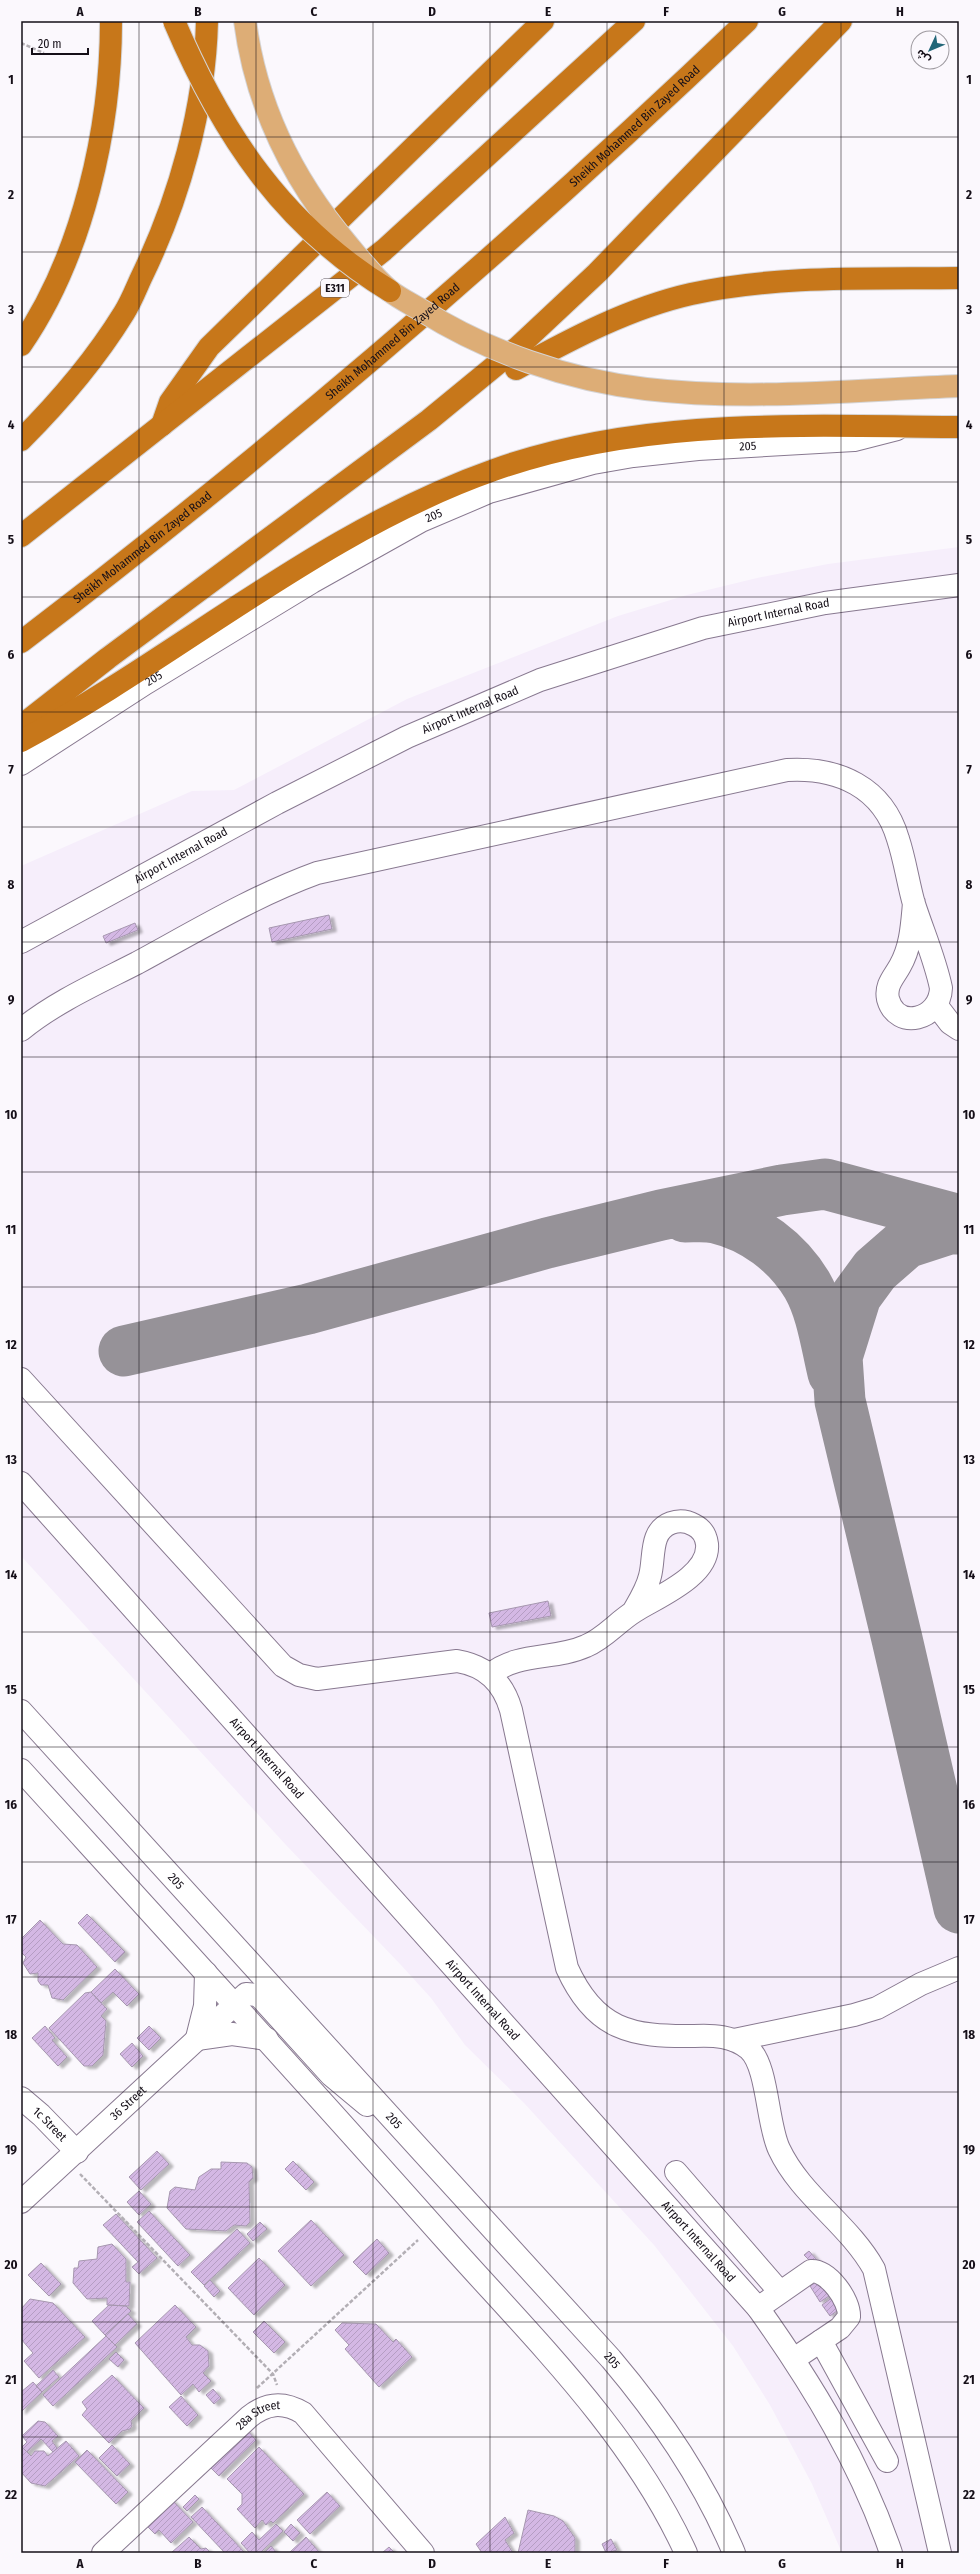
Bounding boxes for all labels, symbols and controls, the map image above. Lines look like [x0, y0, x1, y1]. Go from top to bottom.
text: A [75, 4, 84, 19]
text: B [194, 4, 202, 19]
text: C [311, 4, 318, 19]
text: D [428, 4, 436, 19]
text: E [545, 4, 551, 19]
text: F [663, 4, 669, 19]
text: G [778, 4, 786, 19]
text: H [896, 4, 904, 19]
scale bar [32, 30, 88, 56]
north arrow [910, 30, 950, 70]
text: 20 m [38, 37, 62, 51]
text: ش [913, 47, 933, 67]
street label: Sheikh Mohammed Bin Zayed Road [567, 63, 703, 190]
text: 1 [8, 72, 14, 87]
text: 1 [966, 72, 972, 87]
text: 2 [7, 187, 14, 202]
text: 2 [965, 187, 972, 202]
road number: E311 [321, 279, 349, 297]
street label: Sheikh Mohammed Bin Zayed Road [323, 280, 463, 403]
text: 3 [7, 302, 14, 317]
text: 3 [965, 302, 972, 317]
text: 4 [8, 417, 15, 432]
text: 4 [966, 417, 973, 432]
street label: 205 [739, 439, 757, 454]
street label: Sheikh Mohammed Bin Zayed Road [71, 488, 214, 606]
street label: 205 [423, 506, 445, 525]
text: 5 [8, 532, 14, 547]
text: 5 [966, 532, 972, 547]
street label: Airport Internal Road [726, 595, 830, 630]
text: 6 [8, 647, 15, 662]
text: 6 [966, 647, 973, 662]
street label: 205 [143, 668, 165, 689]
street label: Airport Internal Road [420, 683, 521, 737]
text: 7 [8, 762, 14, 777]
text: 7 [966, 762, 972, 777]
street label: Airport Internal Road [132, 824, 230, 886]
text: 8 [8, 877, 15, 892]
text: 8 [966, 877, 973, 892]
text: 9 [8, 992, 15, 1007]
text: 9 [966, 992, 973, 1007]
text: 10 [5, 1107, 17, 1122]
text: 10 [963, 1107, 975, 1122]
text: 11 [6, 1222, 16, 1237]
text: 11 [964, 1222, 974, 1237]
text: 12 [5, 1337, 17, 1352]
text: 12 [963, 1337, 975, 1352]
text: 13 [5, 1452, 17, 1467]
text: 13 [963, 1452, 975, 1467]
text: 14 [5, 1567, 17, 1582]
text: 14 [963, 1567, 975, 1582]
text: 15 [5, 1682, 17, 1697]
text: 15 [963, 1682, 975, 1697]
street label: Airport Internal Road [227, 1715, 307, 1801]
text: 16 [5, 1797, 17, 1812]
text: 16 [963, 1797, 975, 1812]
street label: 205 [165, 1870, 187, 1892]
text: 17 [5, 1912, 17, 1927]
text: 17 [963, 1912, 975, 1927]
street label: Airport Internal Road [443, 1957, 522, 2043]
text: 18 [5, 2027, 17, 2042]
text: 18 [963, 2027, 975, 2042]
street label: 36 Street [107, 2083, 149, 2123]
street label: 1c Street [30, 2104, 70, 2144]
street label: 205 [383, 2110, 405, 2132]
text: 19 [5, 2142, 17, 2157]
text: 19 [963, 2142, 975, 2157]
street label: Airport Internal Road [659, 2198, 738, 2285]
text: 20 [3, 2257, 18, 2272]
text: 20 [961, 2257, 976, 2272]
street label: 205 [601, 2349, 623, 2372]
text: 21 [4, 2372, 17, 2387]
text: 21 [962, 2372, 975, 2387]
street label: 28a Street [233, 2398, 280, 2433]
text: 22 [4, 2487, 17, 2502]
text: 22 [962, 2487, 975, 2502]
text: A [75, 2556, 84, 2571]
text: B [194, 2556, 202, 2571]
text: C [311, 2556, 318, 2571]
text: D [428, 2556, 436, 2571]
text: E [545, 2556, 551, 2571]
text: F [663, 2556, 669, 2571]
text: G [778, 2556, 786, 2571]
text: H [896, 2556, 904, 2571]

